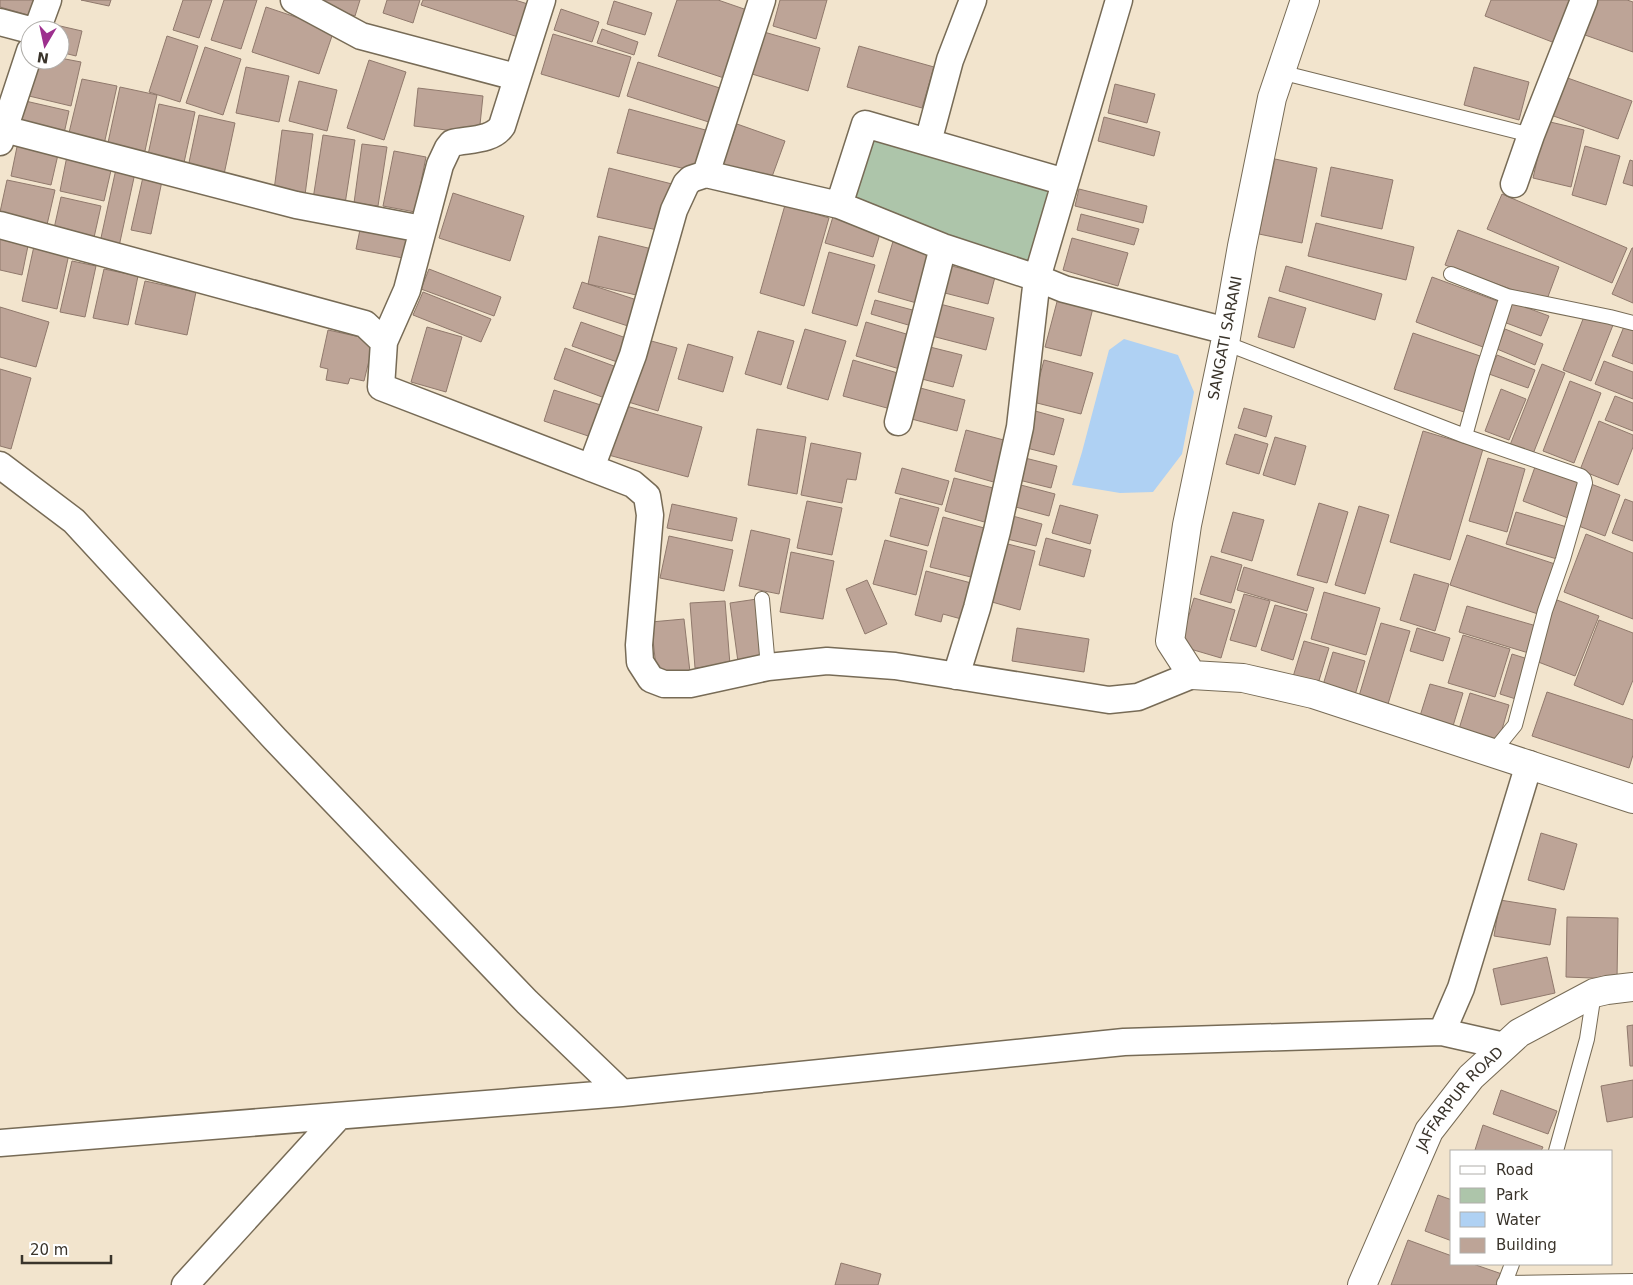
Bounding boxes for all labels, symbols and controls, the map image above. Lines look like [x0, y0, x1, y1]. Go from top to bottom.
north arrow [20, 20, 70, 70]
text: N [36, 49, 50, 67]
street label: SANGATI SARANI [1204, 274, 1246, 402]
street label: JAFFARPUR ROAD [1412, 1043, 1507, 1155]
legend [1450, 1150, 1613, 1265]
text: Road [1496, 1161, 1534, 1179]
text: Park [1496, 1186, 1529, 1204]
text: Water [1496, 1211, 1541, 1229]
scale bar [22, 1232, 111, 1264]
text: Building [1496, 1236, 1557, 1254]
text: 20 m [30, 1241, 68, 1259]

